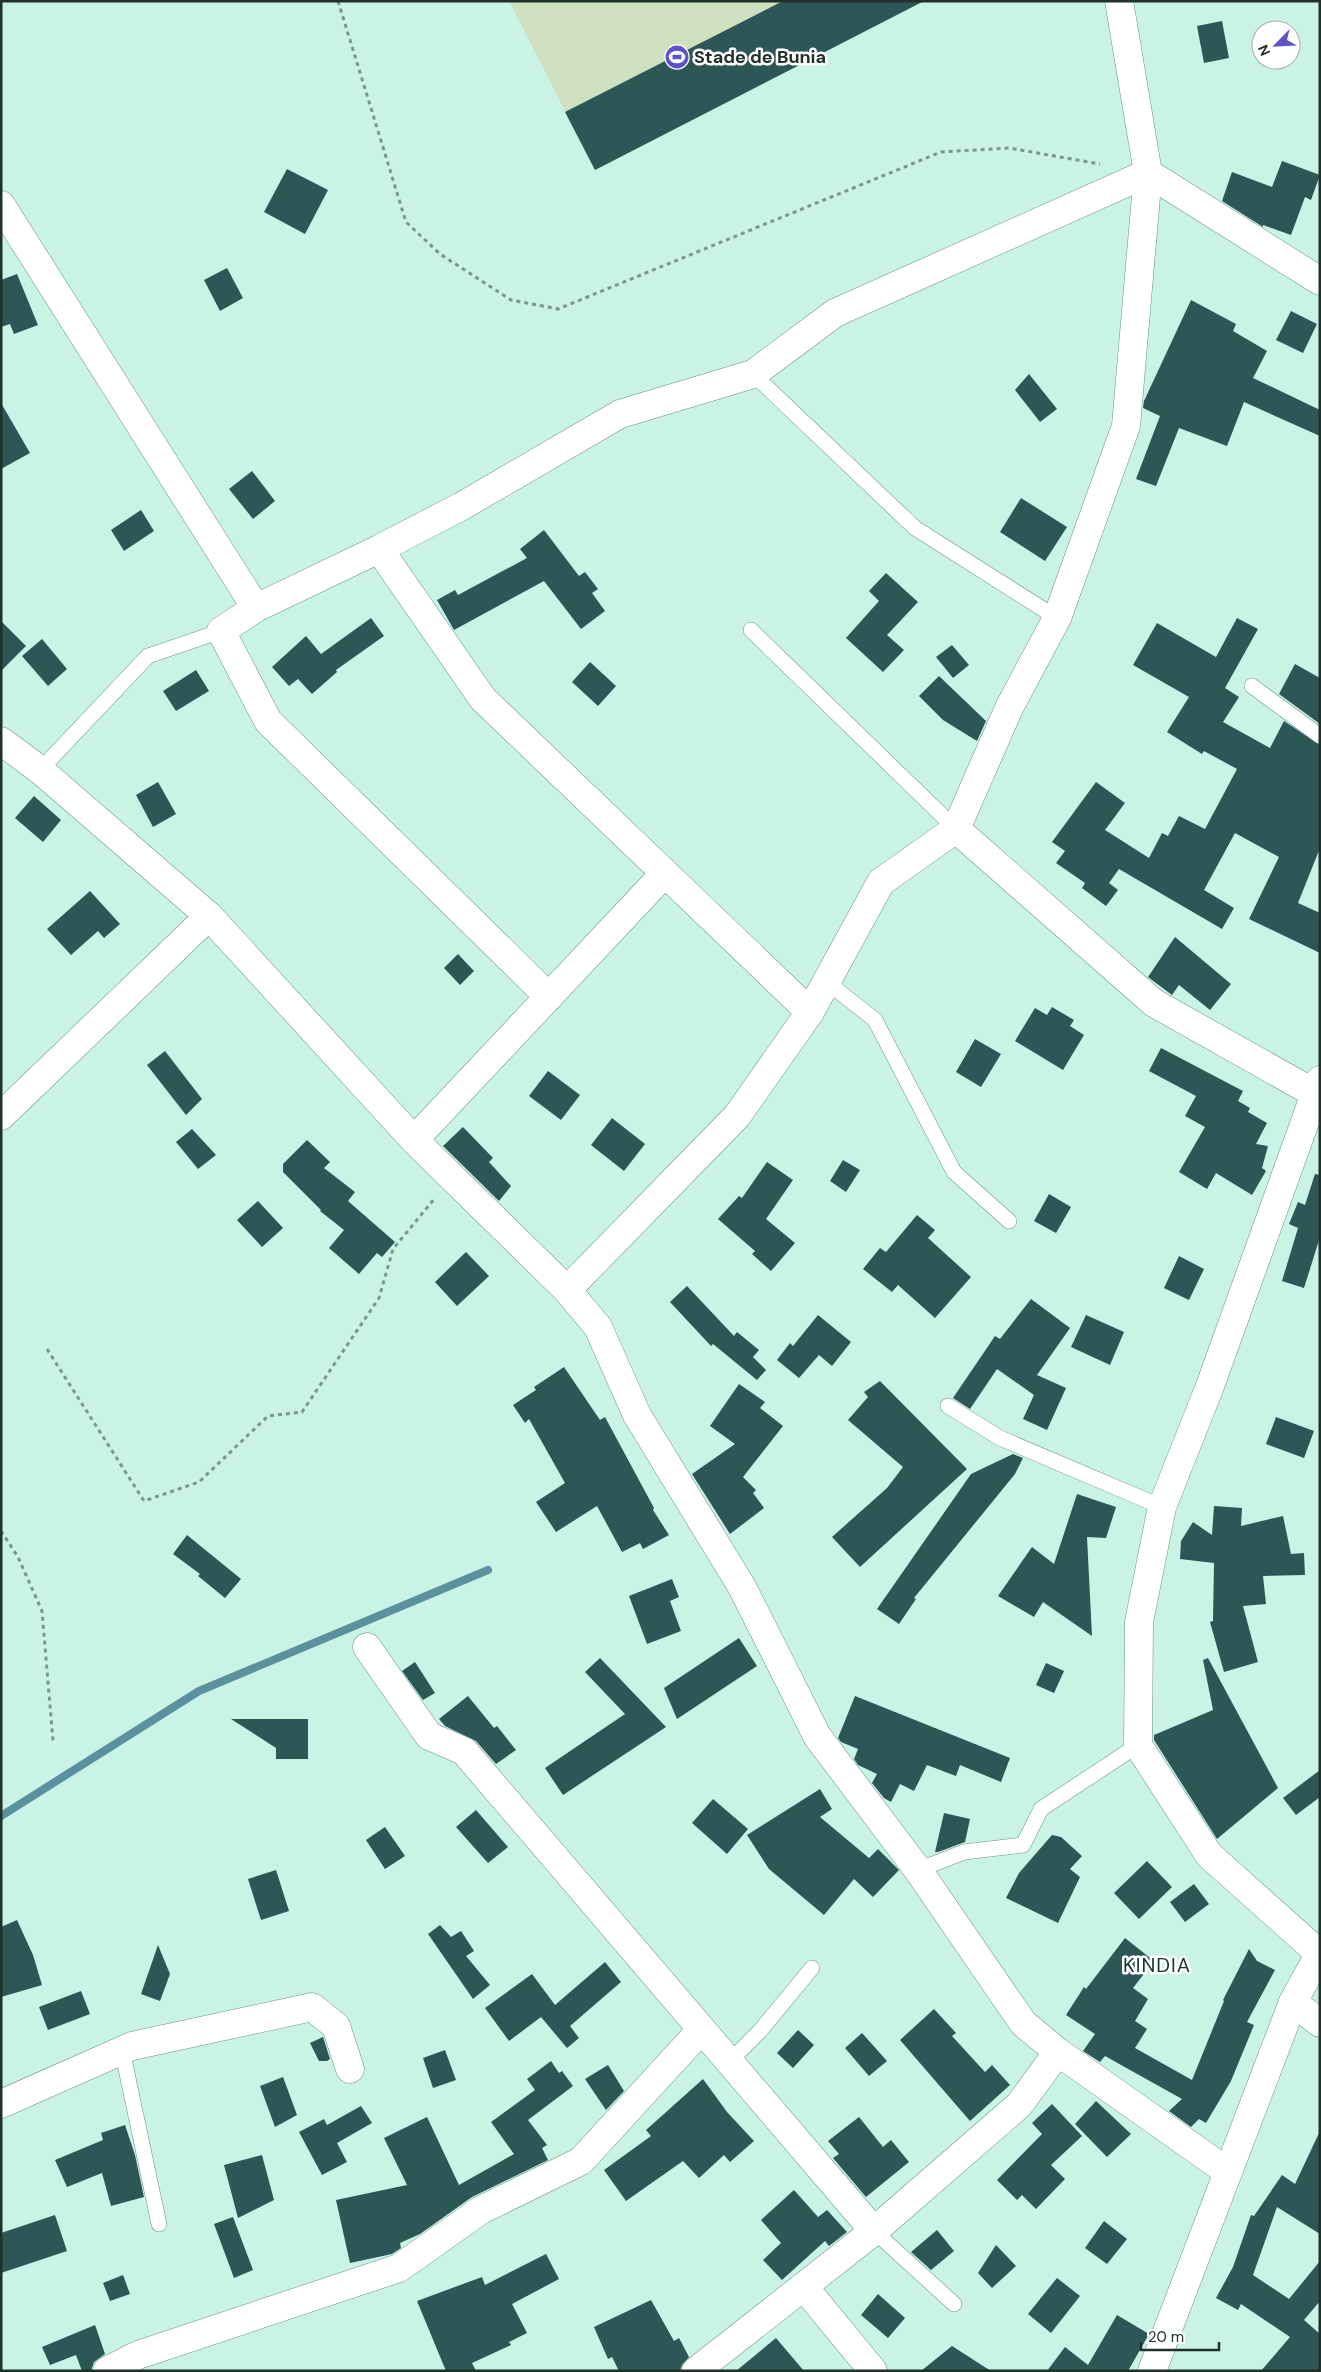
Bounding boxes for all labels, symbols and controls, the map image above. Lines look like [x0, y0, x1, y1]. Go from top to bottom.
north arrow [1251, 20, 1301, 70]
text: N [1254, 42, 1274, 59]
sports icon: Stade de Bunia [664, 44, 690, 70]
place label: Stade de Bunia [694, 45, 826, 69]
district label: KINDIA [1123, 1952, 1191, 1978]
scale bar [1141, 2320, 1218, 2352]
text: 20 m [1148, 2327, 1184, 2347]

